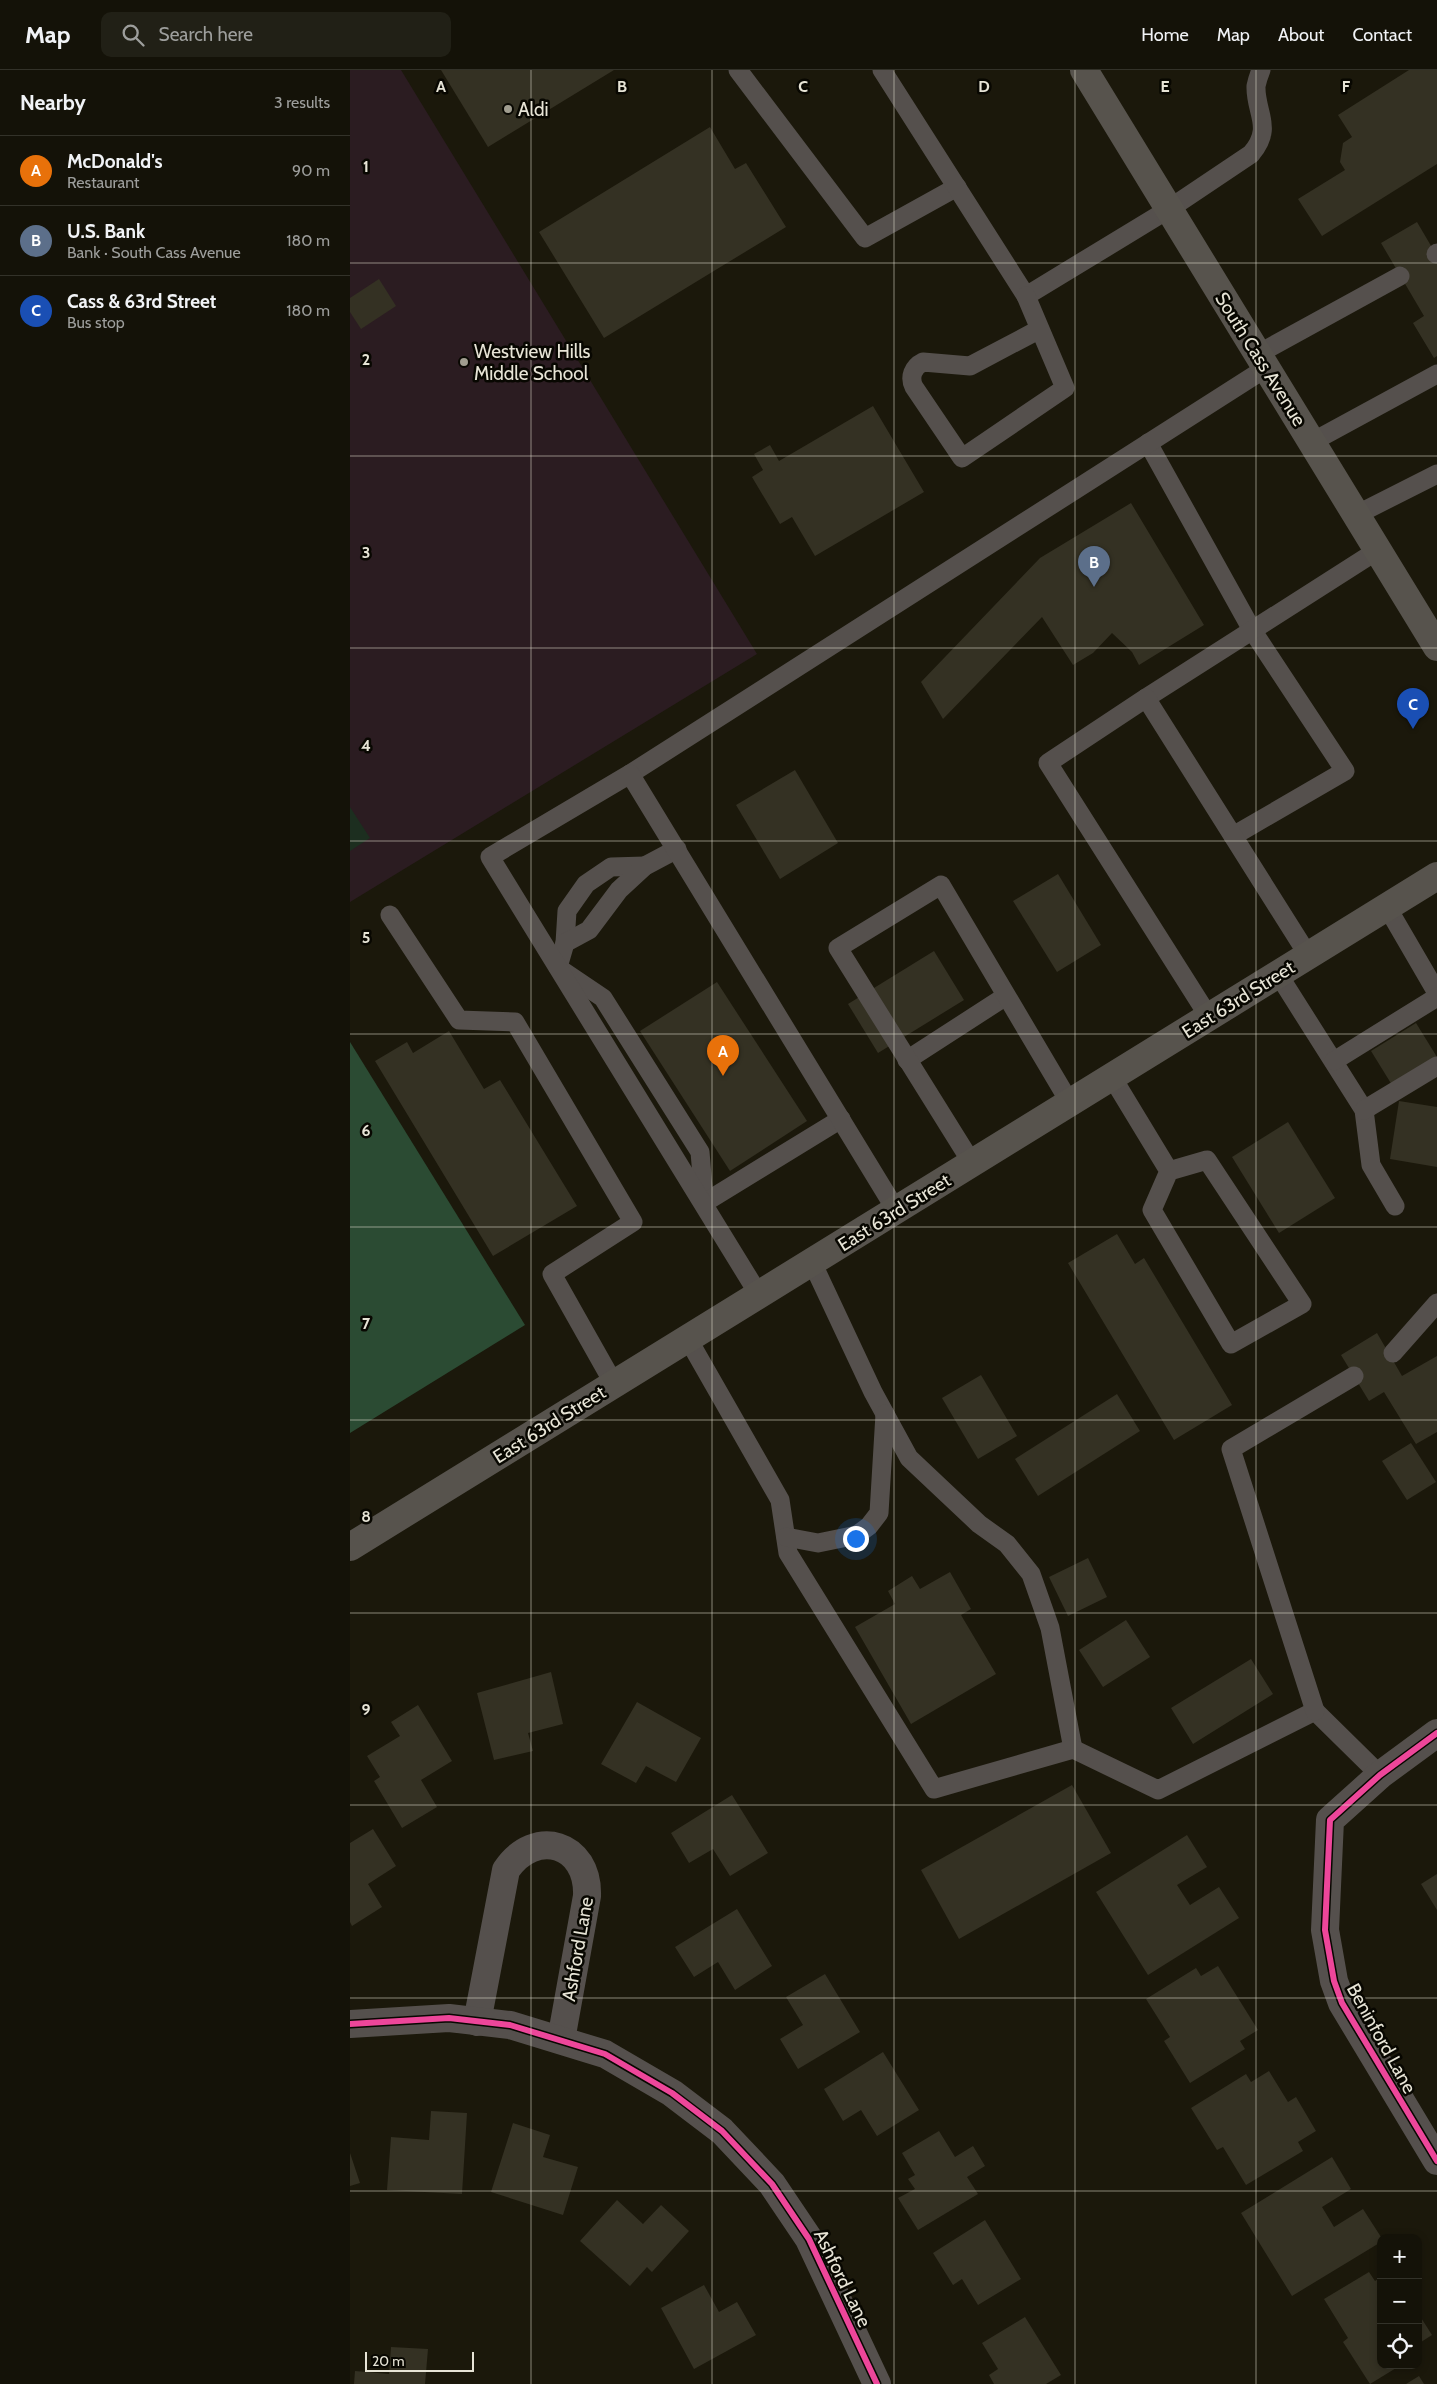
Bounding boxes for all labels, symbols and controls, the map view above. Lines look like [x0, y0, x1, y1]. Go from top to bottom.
search box [101, 12, 451, 57]
text: Map [25, 20, 71, 49]
icon: search [119, 21, 147, 49]
text: Search here [159, 23, 253, 46]
text: Home [1141, 24, 1189, 46]
text: Map [1217, 24, 1250, 46]
text: About [1278, 24, 1324, 46]
text: Contact [1352, 24, 1412, 46]
text: A [436, 77, 446, 96]
text: B [617, 77, 627, 96]
text: C [798, 77, 808, 96]
text: D [978, 77, 990, 96]
text: E [1160, 77, 1170, 96]
text: F [1342, 77, 1351, 96]
text: Nearby [20, 90, 86, 115]
text: 3 results [274, 93, 330, 112]
place label: Aldi [518, 98, 549, 121]
marker: Aldi [502, 103, 514, 115]
text: McDonald's [67, 150, 163, 173]
text: 1 [363, 157, 369, 176]
text: A [31, 161, 41, 180]
text: 90 m [292, 161, 330, 180]
text: Restaurant [67, 173, 139, 192]
text: U.S. Bank [67, 220, 145, 243]
text: B [31, 231, 41, 250]
text: 180 m [286, 231, 330, 250]
text: Bank · South Cass Avenue [67, 243, 241, 262]
street label: South Cass Avenue [1210, 288, 1311, 431]
text: Cass & 63rd Street [67, 290, 216, 313]
text: C [31, 301, 41, 320]
text: 180 m [286, 301, 330, 320]
text: Bus stop [67, 313, 125, 332]
place label: Westview Hills Middle School [474, 340, 591, 385]
text: 2 [362, 350, 370, 369]
marker: Westview Hills Middle School [458, 356, 470, 368]
text: 3 [362, 543, 370, 562]
pin: B [1078, 546, 1110, 587]
pin: C [1397, 688, 1429, 729]
text: 4 [361, 736, 371, 755]
text: 5 [362, 928, 370, 947]
street label: East 63rd Street [1178, 955, 1299, 1043]
pin: A [707, 1035, 739, 1076]
text: 6 [362, 1121, 371, 1140]
street label: East 63rd Street [834, 1168, 955, 1256]
text: 7 [362, 1314, 371, 1333]
street label: East 63rd Street [489, 1380, 610, 1468]
text: 8 [361, 1507, 371, 1526]
your location [843, 1526, 869, 1552]
text: 9 [362, 1700, 371, 1719]
street label: Ashford Lane [557, 1895, 598, 2003]
street label: Beninford Lane [1342, 1979, 1421, 2098]
street label: Ashford Lane [809, 2226, 876, 2331]
map controls [1377, 2234, 1422, 2369]
button: + [1377, 2234, 1422, 2279]
button: − [1377, 2279, 1422, 2324]
button: locate [1377, 2324, 1422, 2369]
scale bar [365, 2349, 474, 2372]
text: 20 m [372, 2352, 405, 2370]

